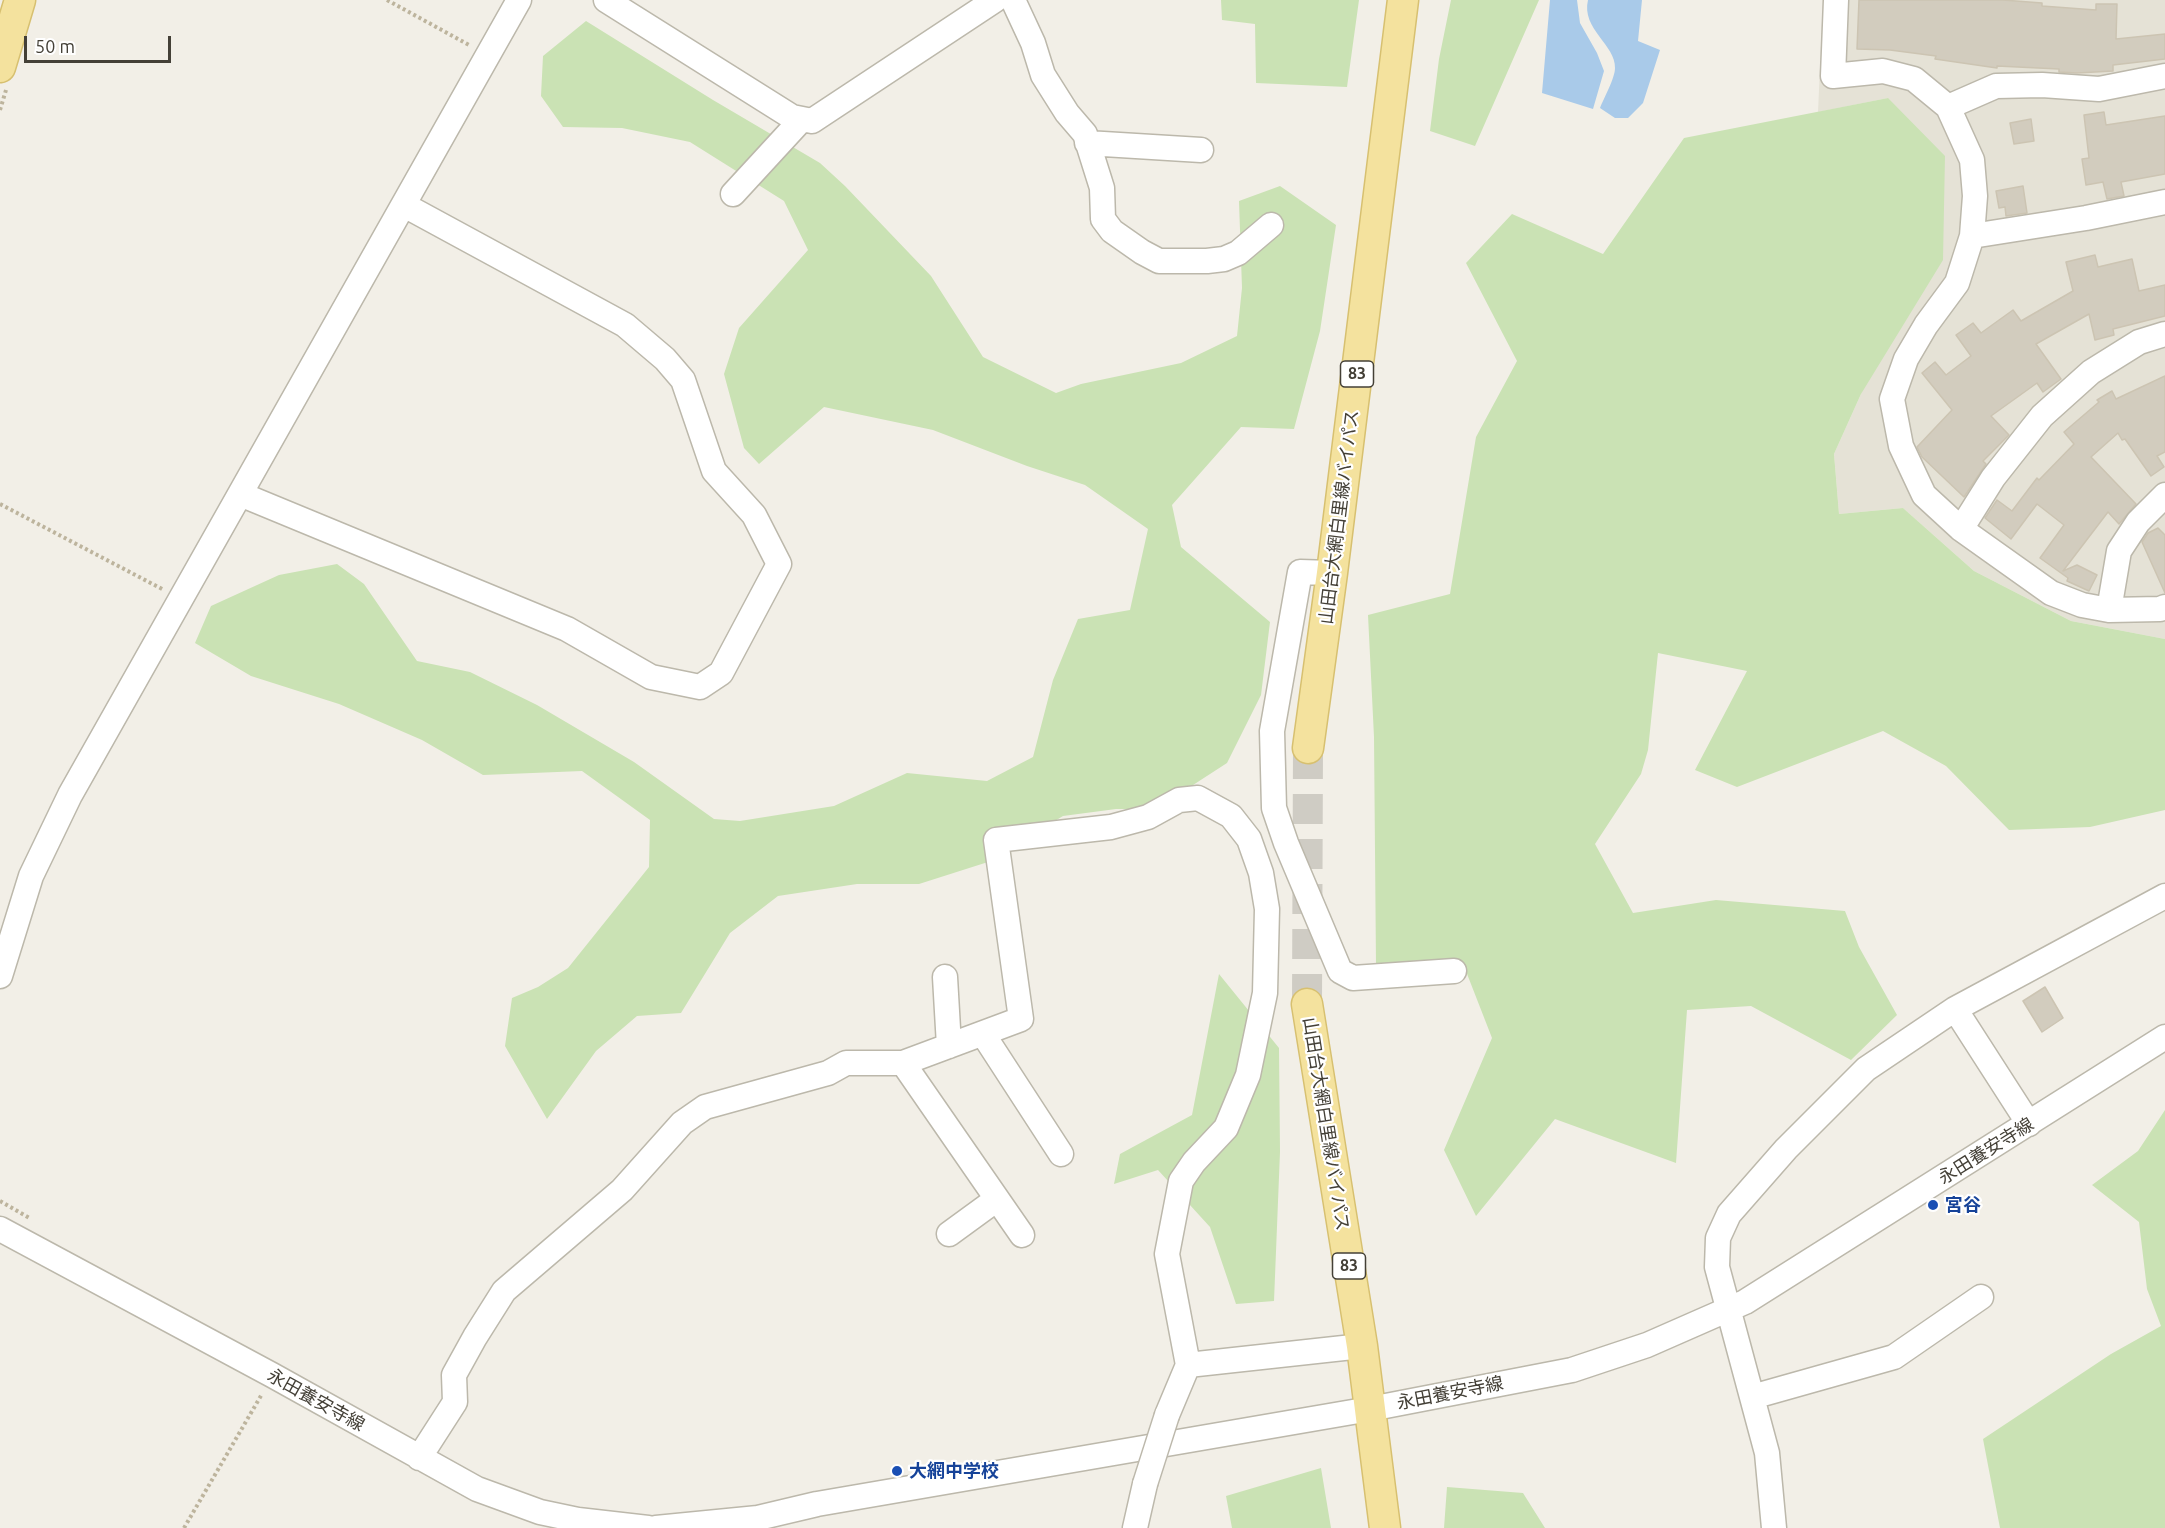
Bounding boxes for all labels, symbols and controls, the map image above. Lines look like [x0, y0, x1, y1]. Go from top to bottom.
scale bar [27, 24, 174, 62]
text: 50 m [35, 36, 75, 56]
road number: 83 [1340, 361, 1374, 387]
street label: 山田台大網白里線バイパス [1315, 408, 1363, 626]
street label: 山田台大網白里線バイパス [1298, 1016, 1354, 1232]
street label: 永田養安寺線 [1934, 1113, 2038, 1189]
place label: 宮谷 [1945, 1194, 1981, 1216]
marker: 宮谷 [1926, 1198, 1940, 1212]
road number: 83 [1332, 1253, 1366, 1279]
street label: 永田養安寺線 [264, 1364, 368, 1436]
street label: 永田養安寺線 [1395, 1372, 1505, 1414]
place label: 大網中学校 [909, 1460, 999, 1482]
marker: 大網中学校 [890, 1464, 904, 1478]

